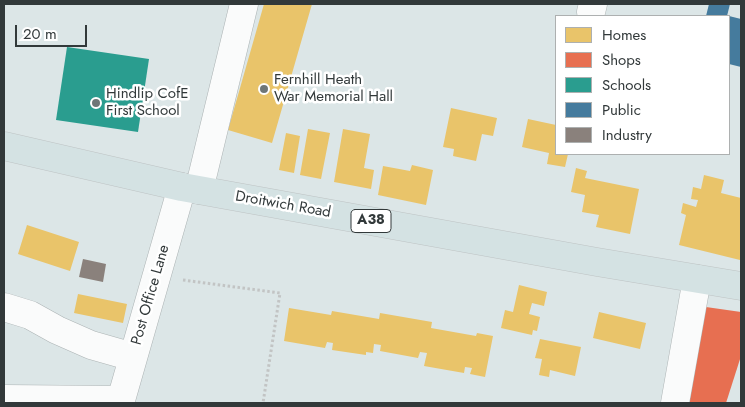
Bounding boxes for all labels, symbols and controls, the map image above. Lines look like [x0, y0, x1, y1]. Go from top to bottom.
scale bar [18, 15, 90, 47]
legend [555, 15, 730, 155]
text: 20 m [23, 23, 57, 45]
text: Homes [602, 24, 646, 46]
text: Shops [602, 49, 641, 71]
place label: Fernhill Heath War Memorial Hall [274, 71, 393, 106]
text: Schools [602, 74, 651, 96]
marker: Fernhill Heath War Memorial Hall [258, 83, 270, 95]
place label: Hindlip CofE First School [106, 85, 188, 120]
marker: Hindlip CofE First School [90, 97, 102, 109]
text: Public [602, 99, 641, 121]
text: Industry [602, 124, 652, 146]
street label: Droitwich Road [234, 188, 332, 222]
road number: A38 [351, 210, 391, 232]
street label: Post Office Lane [128, 243, 174, 347]

